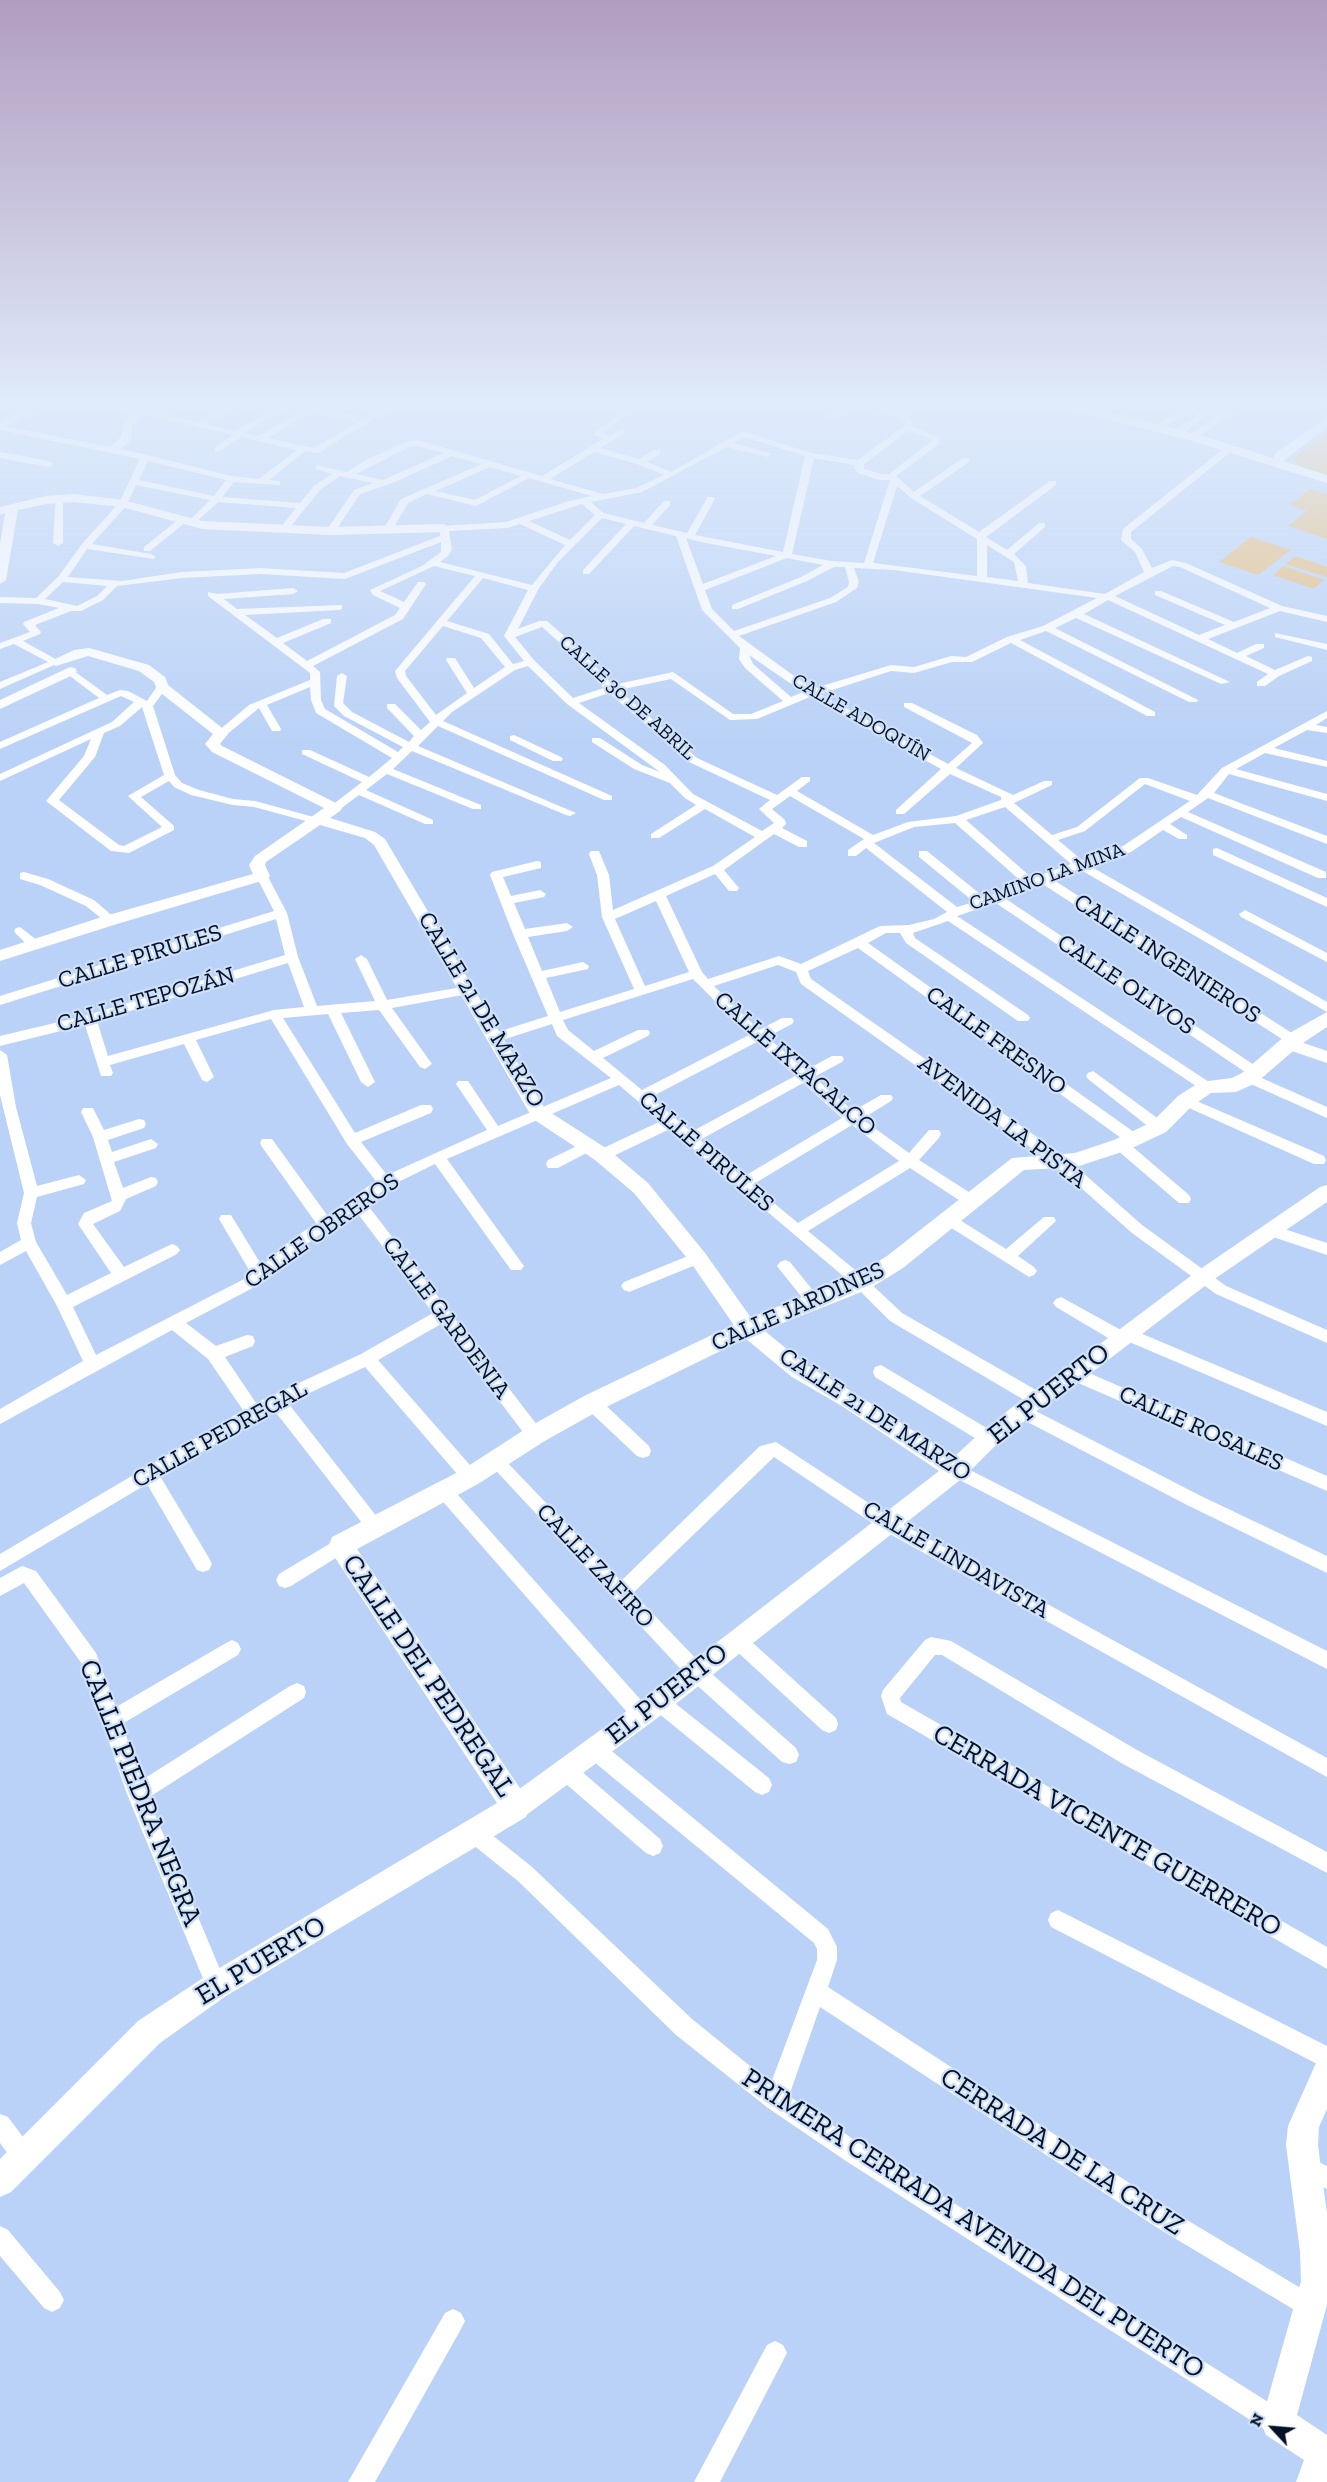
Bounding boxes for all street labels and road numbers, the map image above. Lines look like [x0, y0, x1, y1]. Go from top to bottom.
street label: CALLE 30 DE ABRIL [554, 631, 700, 765]
street label: CALLE ADOQUÍN [788, 669, 934, 767]
street label: CAMINO LA MINA [966, 838, 1128, 916]
street label: CALLE INGENIEROS [1068, 888, 1266, 1030]
street label: CALLE 21 DE MARZO [411, 907, 551, 1113]
street label: CALLE PIRULES [55, 918, 225, 996]
street label: CALLE OLIVOS [1052, 928, 1200, 1042]
street label: CALLE TEPOZÁN [54, 961, 238, 1039]
street label: CALLE FRESNO [920, 980, 1072, 1102]
street label: CALLE IXTACALCO [708, 986, 882, 1142]
street label: AVENIDA LA PISTA [912, 1049, 1092, 1195]
street label: CALLE PIRULES [632, 1085, 780, 1219]
street label: CALLE OBREROS [239, 1167, 405, 1295]
street label: CALLE GARDENIA [376, 1231, 516, 1405]
street label: CALLE JARDINES [707, 1256, 889, 1358]
street label: EL PUERTO [981, 1336, 1117, 1452]
street label: CALLE 21 DE MARZO [774, 1342, 976, 1488]
street label: CALLE PEDREGAL [128, 1375, 312, 1495]
street label: CALLE ROSALES [1114, 1380, 1288, 1478]
street label: CALLE LINDAVISTA [858, 1495, 1054, 1625]
street label: CALLE ZAFIRO [530, 1498, 660, 1634]
street label: CALLE DEL PEDREGAL [334, 1548, 522, 1804]
street label: EL PUERTO [599, 1636, 735, 1752]
street label: CALLE PIEDRA NEGRA [71, 1655, 209, 1931]
street label: CERRADA VICENTE GUERRERO [927, 1717, 1287, 1945]
street label: EL PUERTO [190, 1909, 332, 2013]
street label: CERRADA DE LA CRUZ [934, 2061, 1190, 2243]
street label: PRIMERA CERRADA AVENIDA DEL PUERTO [736, 2062, 1210, 2386]

